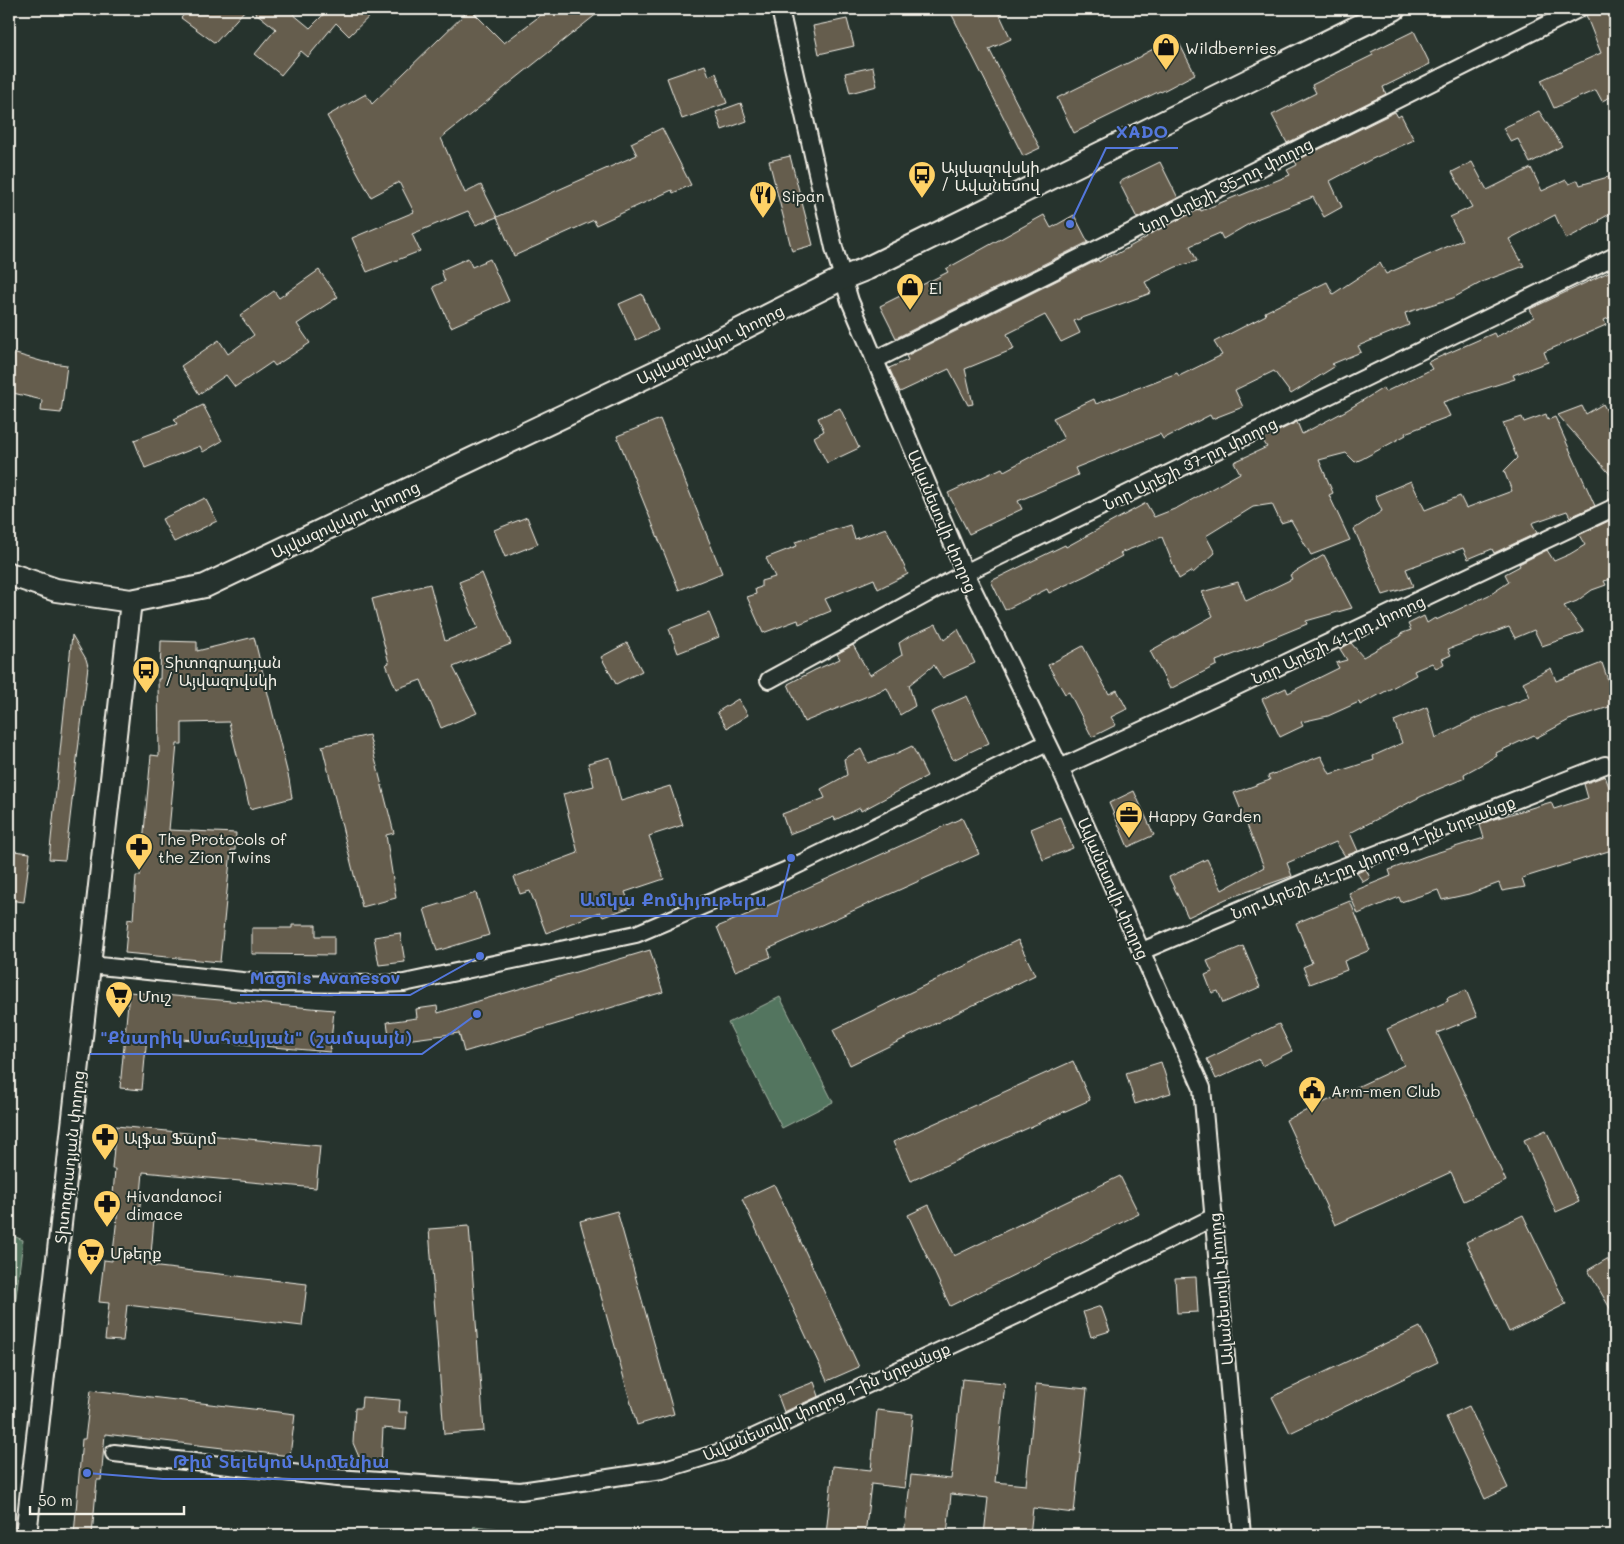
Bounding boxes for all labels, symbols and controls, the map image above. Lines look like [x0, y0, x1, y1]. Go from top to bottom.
shop icon: Wildberries [1151, 32, 1181, 71]
place label: Wildberries [1185, 37, 1277, 58]
callout: XADO [1106, 115, 1178, 148]
text: XADO [1116, 119, 1168, 143]
street label: Նոր Արեշի 35-րդ փողոց [1136, 132, 1316, 238]
place label: Այվազովսկի / Ավանեսով [941, 156, 1040, 195]
bus stop icon: Այվազովսկի / Ավանեսով [907, 160, 937, 199]
restaurant icon: Sipan [748, 180, 778, 219]
place label: Sipan [782, 185, 825, 206]
shop icon: El [895, 272, 925, 311]
place label: El [929, 277, 942, 298]
street label: Այվազովսկու փողոց [633, 299, 787, 389]
street label: Նոր Արեշի 37-րդ փողոց [1100, 412, 1280, 514]
street label: Ավանեսովի փողոց [903, 446, 983, 596]
street label: Այվազովսկու փողոց [267, 475, 423, 563]
street label: Նոր Արեշի 41-րդ փողոց [1248, 590, 1428, 688]
place label: Տիտոգրադյան / Այվազովսկի [165, 651, 281, 690]
bus stop icon: Տիտոգրադյան / Այվազովսկի [131, 655, 161, 694]
street label: Նոր Արեշի 41-րդ փողոց 1-ին նրբանցք [1228, 790, 1518, 924]
office icon: Happy Garden [1114, 800, 1144, 839]
place label: Happy Garden [1148, 805, 1261, 826]
street label: Ավանեսովի փողոց [1073, 814, 1155, 962]
place label: The Protocols of the Zion Twins [158, 828, 287, 867]
pharmacy icon: The Protocols of the Zion Twins [124, 832, 154, 871]
callout: Ամկա Քոմփյութերս [570, 883, 777, 916]
text: Ամկա Քոմփյութերս [580, 887, 766, 911]
callout: Magnis Avanesov [240, 962, 410, 995]
text: Magnis Avanesov [250, 965, 401, 989]
supermarket icon: Մուշ [104, 980, 134, 1019]
place label: Մուշ [138, 985, 172, 1006]
callout: "Քնարիկ Սահակյան" (շամպայն) [90, 1021, 422, 1054]
text: "Քնարիկ Սահակյան" (շամպայն) [100, 1025, 412, 1049]
street label: Տիտոգրադյան փողոց [49, 1069, 89, 1245]
public building icon: Arm-men Club [1297, 1075, 1327, 1114]
place label: Arm-men Club [1331, 1080, 1441, 1101]
pharmacy icon: Ալֆա Ֆարմ [90, 1122, 120, 1161]
place label: Ալֆա Ֆարմ [124, 1127, 217, 1148]
place label: Hivandanoci dimace [126, 1185, 222, 1224]
pharmacy icon: Hivandanoci dimace [92, 1189, 122, 1228]
street label: Ավանեսովի փողոց [1203, 1212, 1237, 1366]
supermarket icon: Մթերք [76, 1237, 106, 1276]
place label: Մթերք [110, 1242, 162, 1263]
street label: Ավանեսովի փողոց 1-ին նրբանցք [699, 1337, 953, 1465]
callout: Թիմ Տելեկոմ Արմենիա [163, 1446, 400, 1479]
text: Թիմ Տելեկոմ Արմենիա [172, 1449, 390, 1473]
scale bar [30, 1484, 184, 1516]
text: 50 m [38, 1490, 73, 1510]

